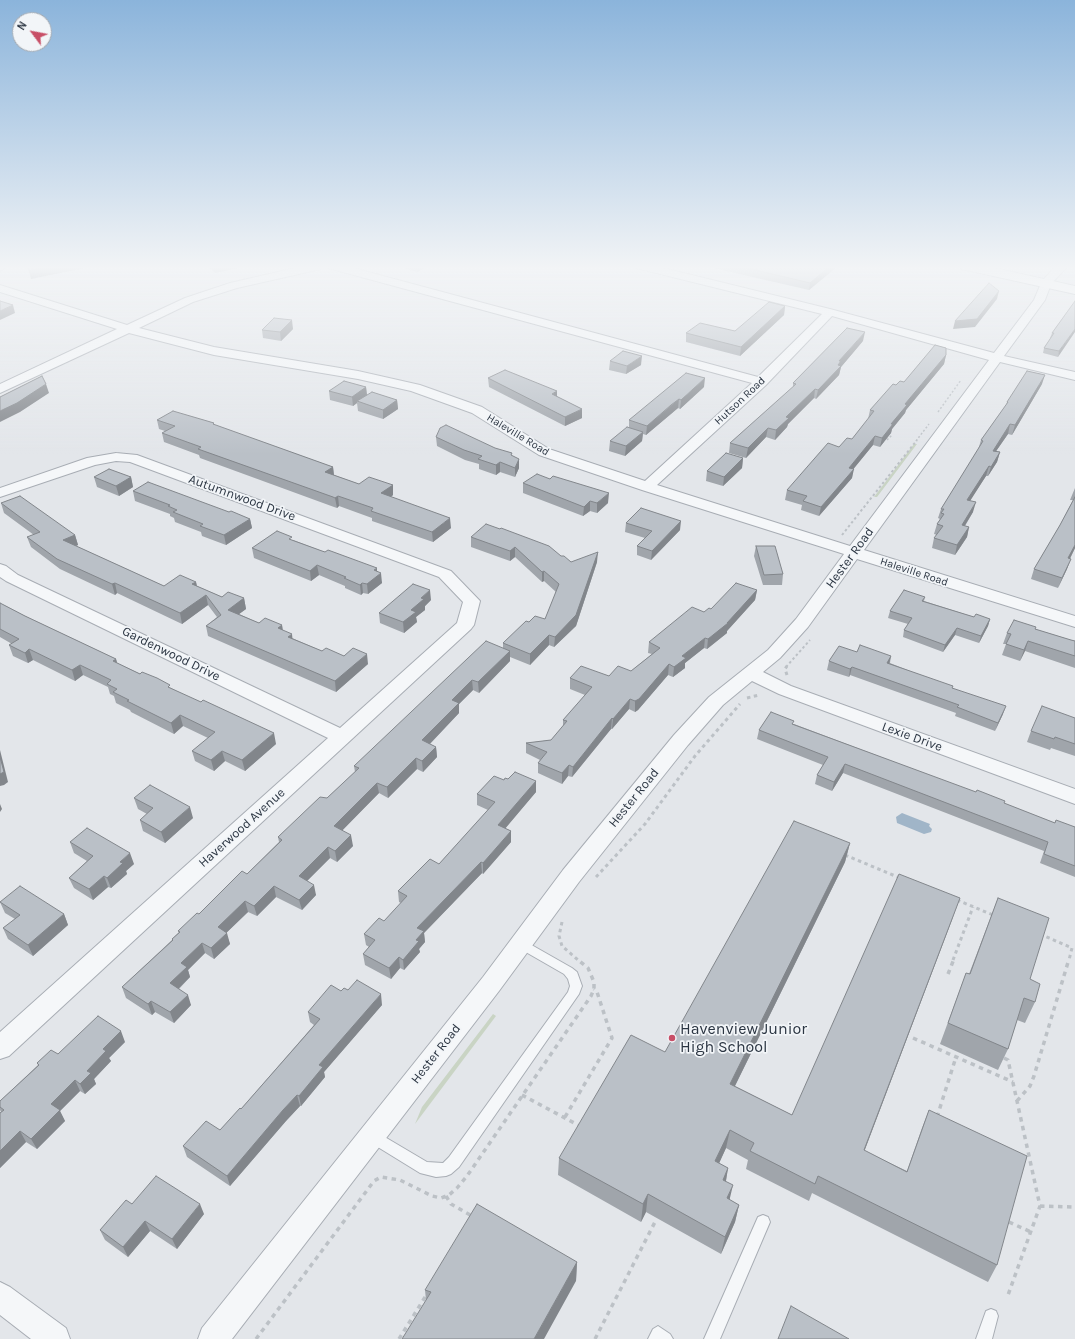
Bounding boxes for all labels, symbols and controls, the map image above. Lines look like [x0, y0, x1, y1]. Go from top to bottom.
north arrow [12, 12, 52, 52]
text: N [15, 19, 30, 33]
street label: Hutson Road [712, 374, 768, 428]
street label: Haleville Road [484, 411, 552, 459]
street label: Autumnwood Drive [186, 471, 298, 525]
street label: Hester Road [823, 525, 877, 591]
street label: Haleville Road [878, 555, 950, 589]
street label: Gardenwood Drive [119, 623, 223, 685]
street label: Lexie Drive [880, 719, 944, 755]
street label: Hester Road [605, 765, 663, 831]
street label: Haverwood Avenue [196, 785, 288, 871]
place label: Havenview Junior High School [680, 1019, 807, 1057]
street label: Hester Road [408, 1021, 464, 1087]
marker: Havenview Junior High School [667, 1033, 677, 1043]

